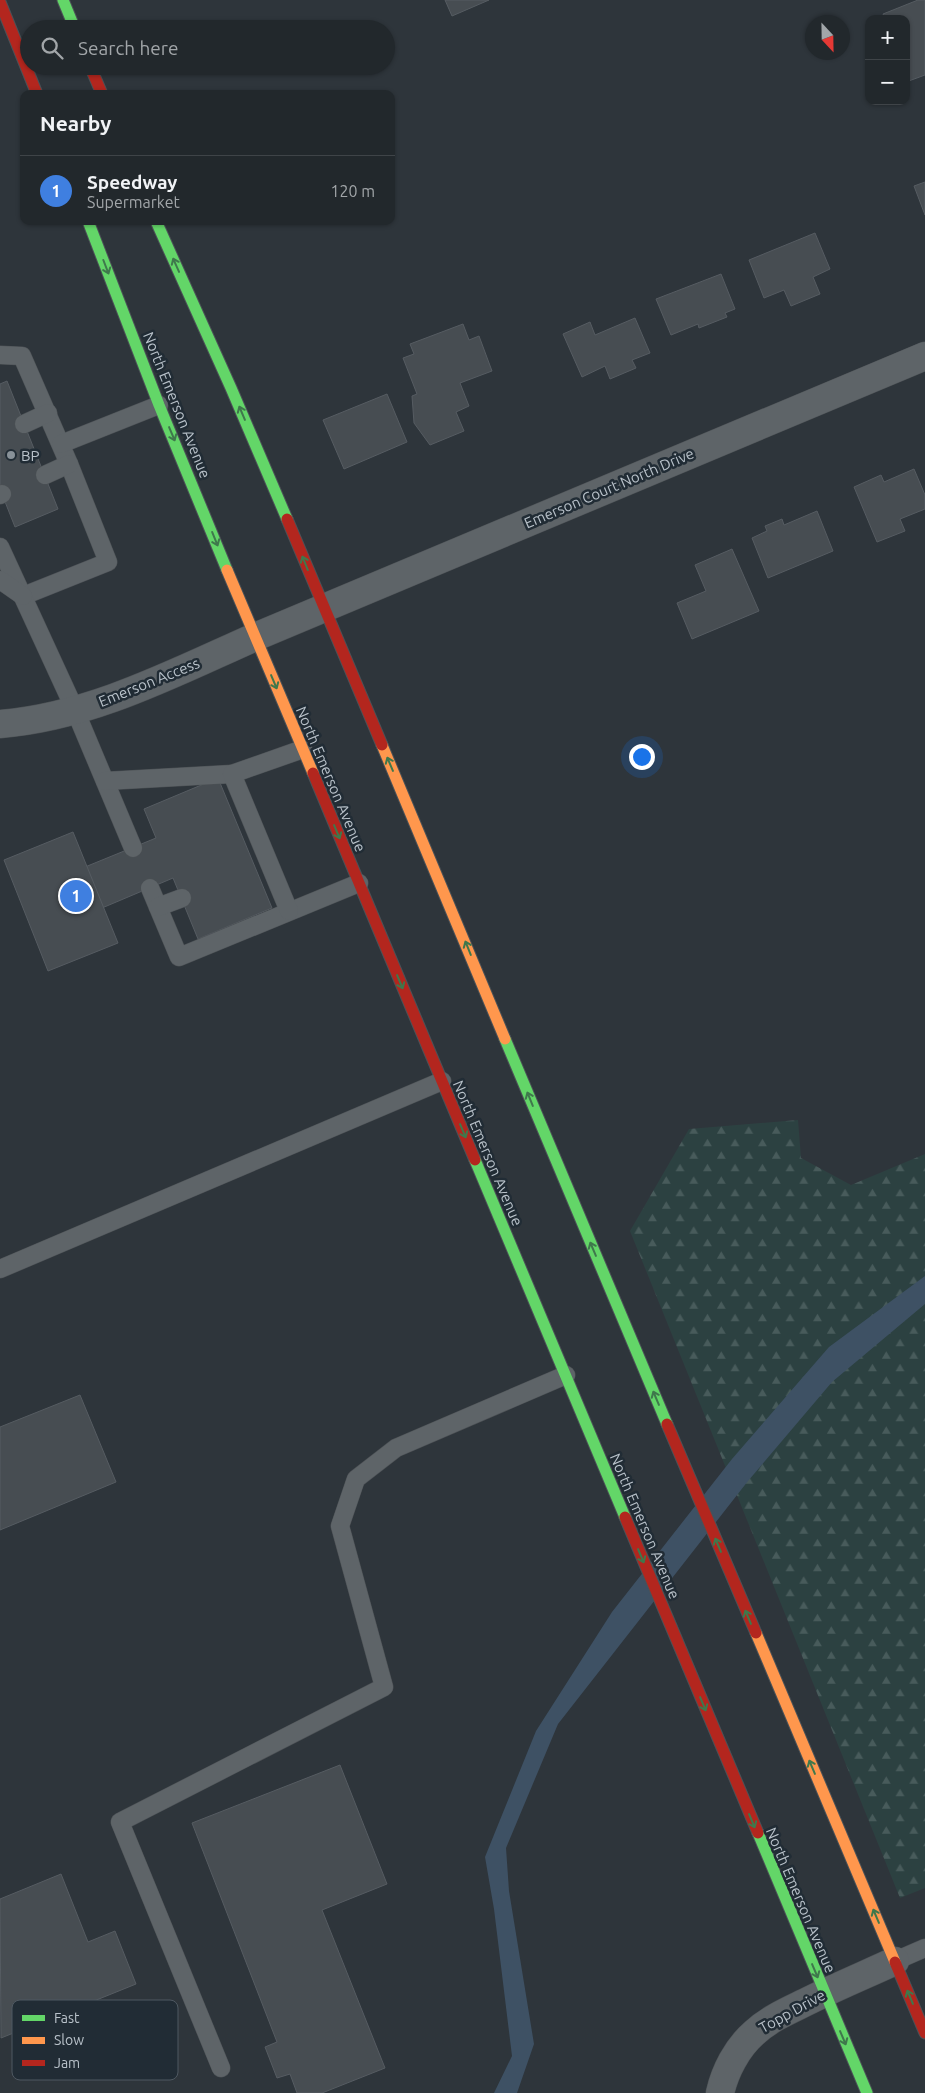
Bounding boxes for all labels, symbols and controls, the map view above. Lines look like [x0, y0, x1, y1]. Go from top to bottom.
north arrow [805, 15, 850, 60]
map controls [865, 15, 910, 105]
button: + [865, 15, 910, 60]
search box [20, 20, 395, 75]
icon: search [38, 34, 66, 62]
text: Search here [78, 37, 178, 59]
button: − [865, 60, 910, 105]
text: Nearby [40, 111, 111, 135]
text: Speedway [87, 171, 177, 193]
text: 1 [51, 182, 61, 200]
text: 120 m [330, 182, 375, 200]
text: Supermarket [87, 193, 180, 211]
one-way arrow [102, 258, 111, 274]
one-way arrow [171, 258, 180, 273]
street label: North Emerson Avenue [140, 329, 214, 481]
one-way arrow [237, 406, 247, 421]
one-way arrow [167, 426, 177, 441]
street label: Emerson Court North Drive [522, 444, 696, 532]
place label: BP [21, 447, 40, 464]
marker: BP [5, 449, 17, 461]
one-way arrow [211, 531, 220, 546]
one-way arrow [300, 556, 309, 571]
street label: Emerson Access [96, 654, 202, 710]
one-way arrow [270, 674, 280, 689]
street label: North Emerson Avenue [293, 704, 369, 854]
your location [629, 744, 655, 770]
one-way arrow [384, 757, 394, 772]
one-way arrow [333, 824, 343, 839]
pin: 1 [60, 877, 92, 915]
one-way arrow [463, 941, 472, 956]
one-way arrow [396, 974, 405, 989]
street label: North Emerson Avenue [450, 1078, 526, 1228]
one-way arrow [525, 1092, 535, 1107]
one-way arrow [459, 1123, 468, 1138]
one-way arrow [588, 1241, 597, 1257]
one-way arrow [651, 1391, 660, 1406]
street label: North Emerson Avenue [607, 1451, 683, 1601]
one-way arrow [712, 1538, 722, 1553]
one-way arrow [637, 1548, 647, 1563]
one-way arrow [743, 1610, 753, 1625]
one-way arrow [699, 1696, 708, 1711]
one-way arrow [807, 1760, 816, 1775]
one-way arrow [748, 1813, 758, 1828]
street label: North Emerson Avenue [763, 1825, 839, 1975]
one-way arrow [870, 1909, 880, 1924]
one-way arrow [811, 1963, 820, 1978]
street label: Topp Drive [756, 1986, 828, 2036]
one-way arrow [904, 1990, 914, 2005]
legend [12, 2000, 178, 2080]
text: Fast [54, 2010, 80, 2026]
one-way arrow [839, 2030, 849, 2045]
text: Slow [54, 2032, 84, 2048]
text: Jam [54, 2055, 80, 2071]

